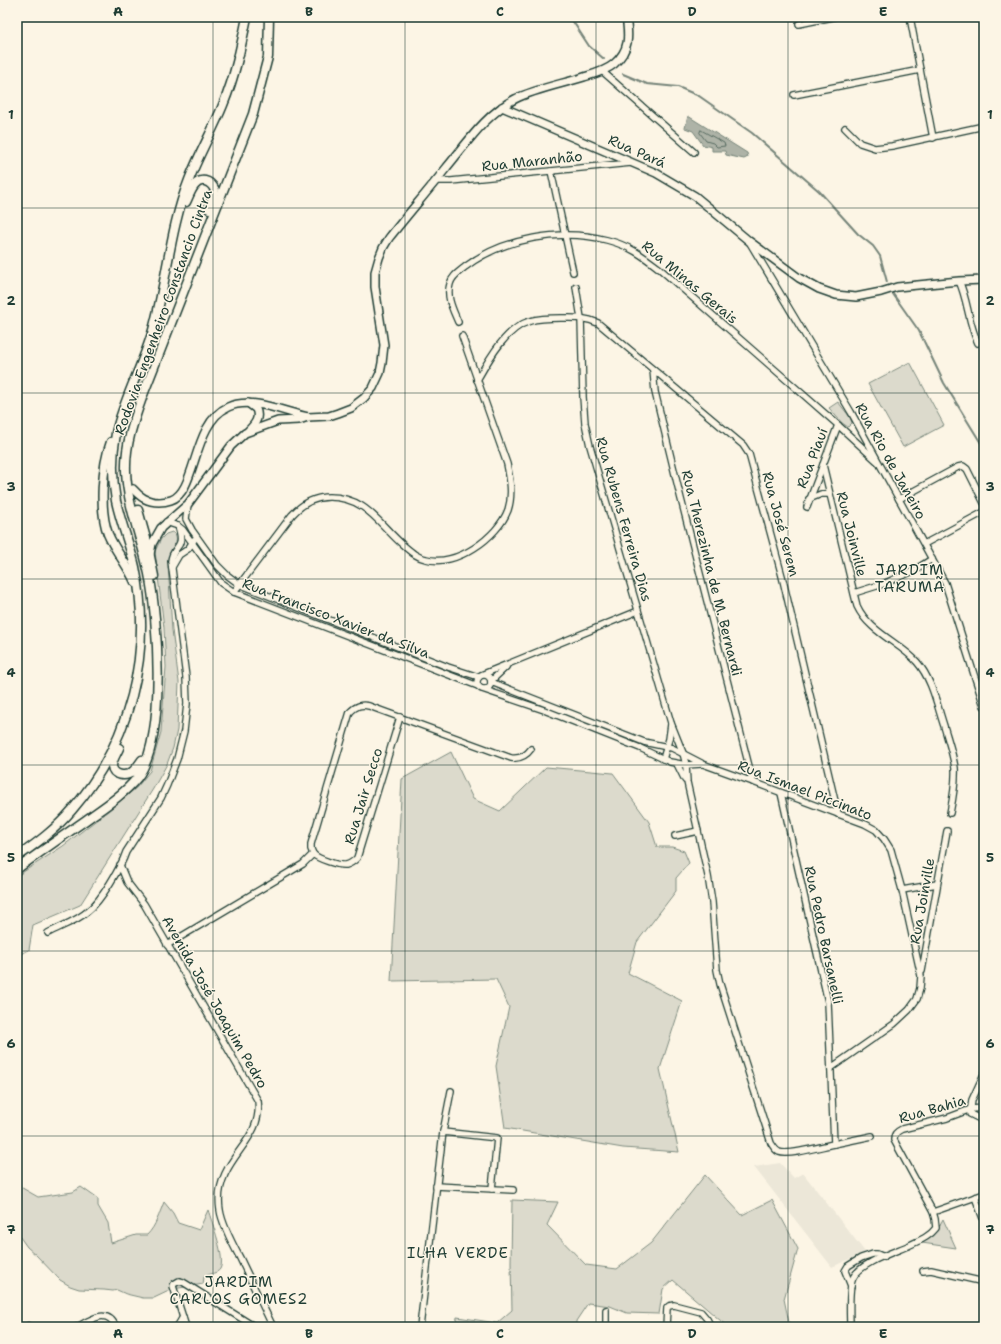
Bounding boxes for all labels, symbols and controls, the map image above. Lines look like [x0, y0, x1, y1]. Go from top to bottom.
text: A [113, 3, 123, 20]
text: B [305, 3, 313, 20]
text: C [496, 3, 504, 20]
text: D [687, 3, 697, 20]
text: E [879, 3, 888, 20]
text: 1 [8, 106, 14, 123]
text: 1 [987, 106, 993, 123]
street label: Rua Pará [605, 130, 669, 172]
street label: Rua Maranhão [481, 147, 583, 175]
street label: Rodovia Engenheiro Constancio Cintra [110, 187, 216, 437]
street label: Rua Minas Gerais [638, 237, 742, 328]
text: 2 [6, 292, 16, 309]
text: 2 [985, 292, 995, 309]
street label: Rua Rio de Janeiro [852, 400, 930, 522]
street label: Rua Piauí [792, 425, 832, 491]
street label: Rua Rubens Ferreira Dias [592, 435, 656, 603]
street label: Rua Therezinha de M. Bernardi [678, 468, 746, 678]
street label: Rua José Serem [758, 470, 804, 578]
text: 3 [6, 478, 16, 495]
text: 3 [985, 478, 995, 495]
street label: Rua Joinville [833, 490, 871, 578]
district label: JARDIM TARUMÃ [875, 560, 945, 597]
street label: Rua Francisco Xavier da Silva [240, 574, 432, 662]
text: 4 [6, 664, 16, 681]
text: 4 [985, 664, 995, 681]
street label: Rua Jair Secco [340, 745, 386, 847]
street label: Rua Ismael Piccinato [735, 756, 875, 824]
text: 5 [7, 849, 15, 866]
text: 5 [986, 849, 994, 866]
street label: Rua Joinville [906, 857, 938, 945]
street label: Rua Pedro Barsanelli [801, 864, 847, 1006]
street label: Avenida José Joaquim Pedro [158, 913, 272, 1091]
text: 6 [6, 1035, 16, 1052]
text: 6 [985, 1035, 995, 1052]
street label: Rua Bahia [897, 1091, 968, 1127]
text: 7 [6, 1221, 16, 1238]
text: 7 [985, 1221, 995, 1238]
district label: ILHA VERDE [407, 1243, 509, 1263]
district label: JARDIM CARLOS GOMES2 [170, 1272, 308, 1309]
text: A [113, 1325, 123, 1342]
text: B [305, 1325, 313, 1342]
text: C [496, 1325, 504, 1342]
text: D [687, 1325, 697, 1342]
text: E [879, 1325, 888, 1342]

